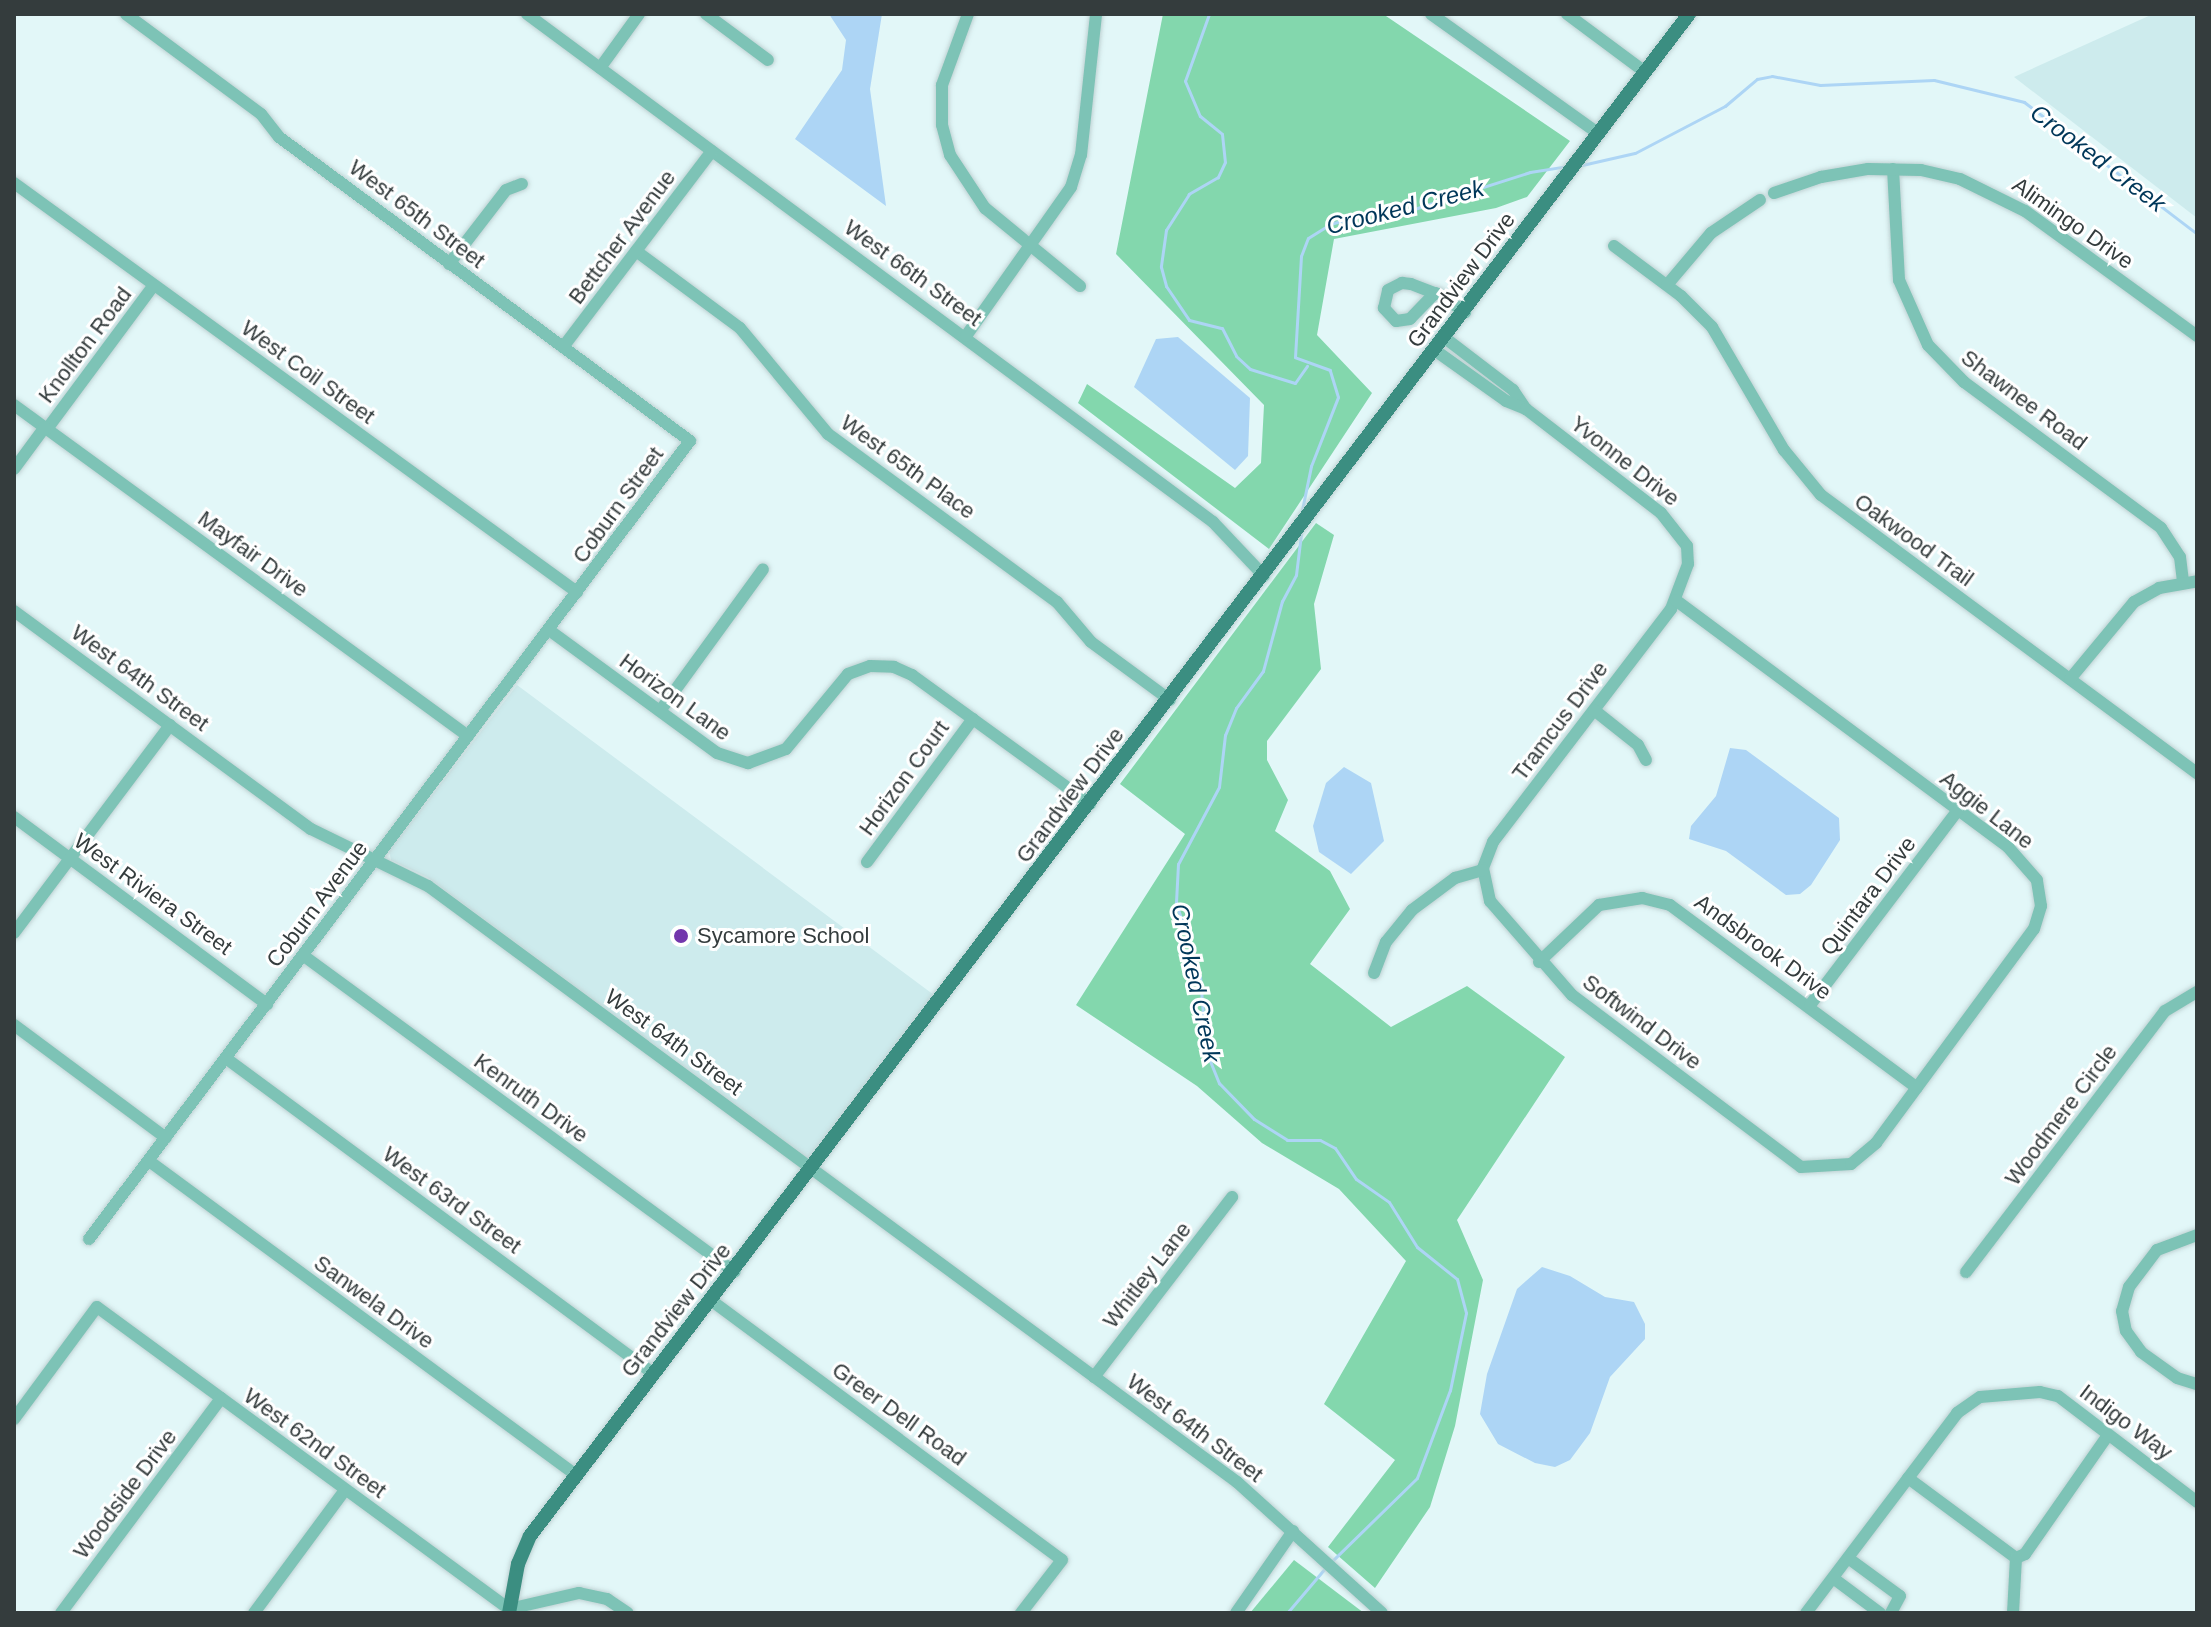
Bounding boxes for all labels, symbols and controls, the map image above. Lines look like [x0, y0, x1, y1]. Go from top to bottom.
water label: Crooked Creek [2025, 98, 2171, 218]
street label: West 65th Street [344, 154, 490, 274]
street label: Bettcher Avenue [563, 164, 681, 310]
street label: Alimingo Drive [2007, 172, 2139, 274]
water label: Crooked Creek [1323, 174, 1487, 240]
street label: Grandview Drive [1402, 207, 1520, 353]
street label: West 66th Street [839, 214, 987, 332]
street label: Knollton Road [33, 282, 137, 408]
street label: West Coil Street [236, 315, 380, 429]
street label: Shawnee Road [1956, 344, 2092, 456]
street label: West 65th Place [836, 409, 980, 525]
street label: Yvonne Drive [1565, 410, 1685, 512]
street label: Coburn Street [567, 442, 669, 568]
street label: Oakwood Trail [1849, 488, 1979, 592]
street label: Mayfair Drive [193, 505, 313, 603]
street label: West 64th Street [66, 619, 214, 737]
street label: Horizon Lane [614, 648, 736, 746]
street label: Tramcus Drive [1507, 656, 1613, 786]
street label: Horizon Court [853, 715, 955, 841]
street label: Grandview Drive [1011, 722, 1129, 868]
street label: Aggie Lane [1935, 765, 2039, 855]
street label: West Riviera Street [69, 828, 237, 960]
street label: Quintara Drive [1815, 831, 1921, 961]
street label: Coburn Avenue [261, 835, 373, 973]
street label: Andsbrook Drive [1689, 889, 1837, 1005]
water label: Crooked Creek [1165, 901, 1227, 1065]
place label: Sycamore School [697, 923, 869, 949]
marker: Sycamore School [672, 927, 690, 945]
street label: Softwind Drive [1577, 969, 1707, 1075]
street label: West 64th Street [600, 983, 748, 1101]
street label: Woodmere Circle [1999, 1039, 2123, 1191]
street label: Kenruth Drive [469, 1048, 593, 1148]
street label: West 63rd Street [378, 1141, 526, 1259]
street label: Whitley Lane [1097, 1217, 1197, 1333]
street label: Grandview Drive [616, 1238, 736, 1382]
street label: Sanwela Drive [309, 1250, 439, 1354]
street label: Greer Dell Road [827, 1357, 971, 1471]
street label: West 64th Street [1122, 1368, 1268, 1488]
street label: Indigo Way [2074, 1379, 2178, 1465]
street label: West 62nd Street [239, 1382, 391, 1504]
street label: Woodside Drive [68, 1424, 182, 1564]

